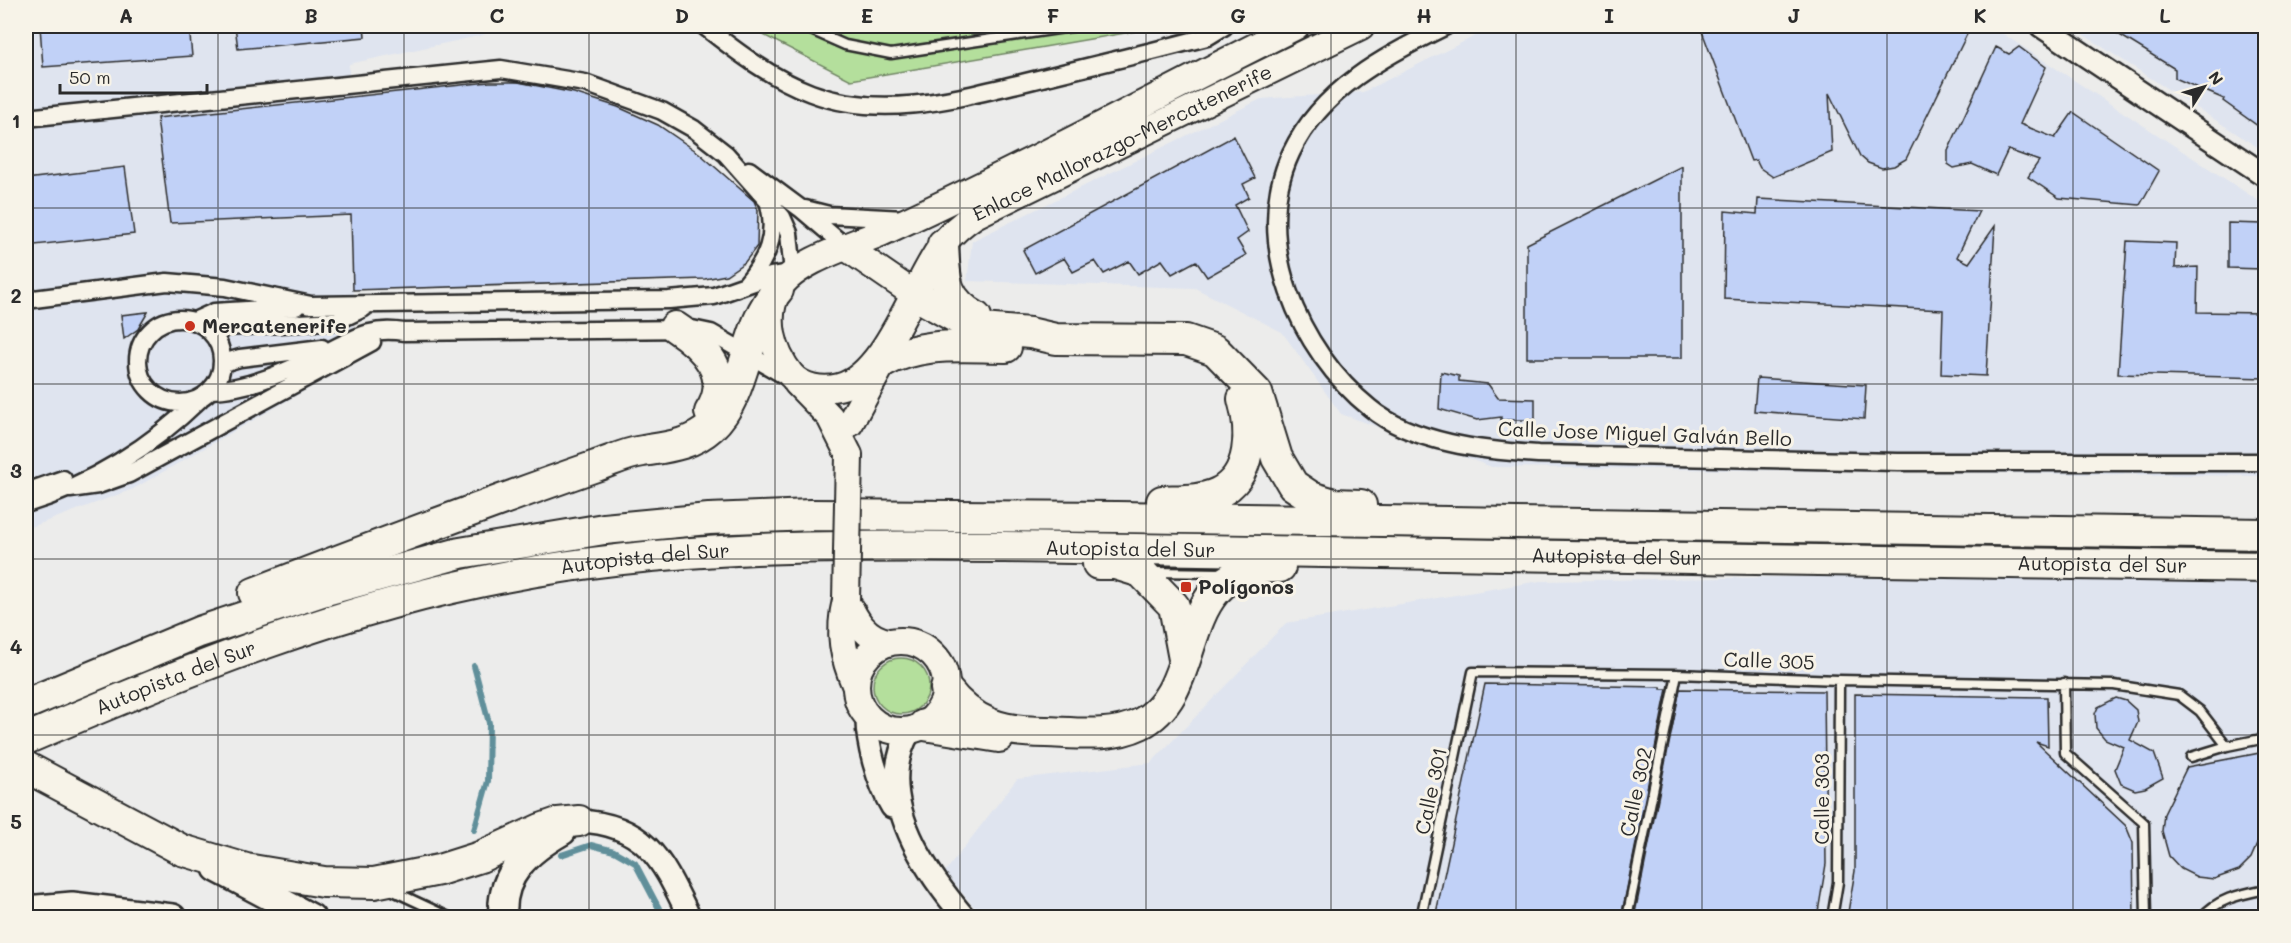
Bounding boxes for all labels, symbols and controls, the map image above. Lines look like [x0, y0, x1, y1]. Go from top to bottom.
text: A [119, 2, 133, 28]
text: B [304, 2, 318, 28]
text: C [490, 2, 505, 28]
text: D [675, 2, 689, 28]
text: E [861, 2, 873, 28]
text: F [1047, 2, 1060, 28]
text: G [1230, 2, 1246, 28]
text: H [1416, 2, 1432, 28]
text: I [1604, 2, 1614, 28]
text: J [1787, 2, 1801, 28]
text: K [1973, 2, 1987, 28]
text: L [2159, 2, 2171, 28]
scale bar [60, 57, 207, 95]
north arrow [2174, 57, 2234, 117]
street label: Enlace Mallorazgo-Mercatenerife [968, 58, 1276, 226]
text: 50 m [69, 65, 111, 89]
text: N [2204, 66, 2228, 89]
text: 1 [12, 107, 20, 133]
text: 2 [10, 282, 22, 308]
place label: Mercatenerife [202, 312, 347, 338]
marker: Mercatenerife [183, 319, 197, 333]
street label: Calle Jose Miguel Galván Bello [1498, 415, 1793, 451]
text: 3 [10, 457, 22, 483]
street label: Autopista del Sur [1045, 534, 1216, 562]
street label: Autopista del Sur [558, 536, 730, 579]
street label: Autopista del Sur [1531, 541, 1702, 570]
street label: Autopista del Sur [2017, 549, 2188, 578]
place label: Polígonos [1198, 573, 1294, 599]
marker: Polígonos [1179, 580, 1193, 594]
text: 4 [10, 633, 23, 659]
street label: Autopista del Sur [91, 634, 259, 720]
street label: Calle 305 [1723, 645, 1815, 675]
street label: Calle 301 [1408, 745, 1452, 837]
street label: Calle 302 [1613, 745, 1657, 839]
street label: Calle 303 [1808, 753, 1834, 845]
text: 5 [10, 808, 22, 834]

